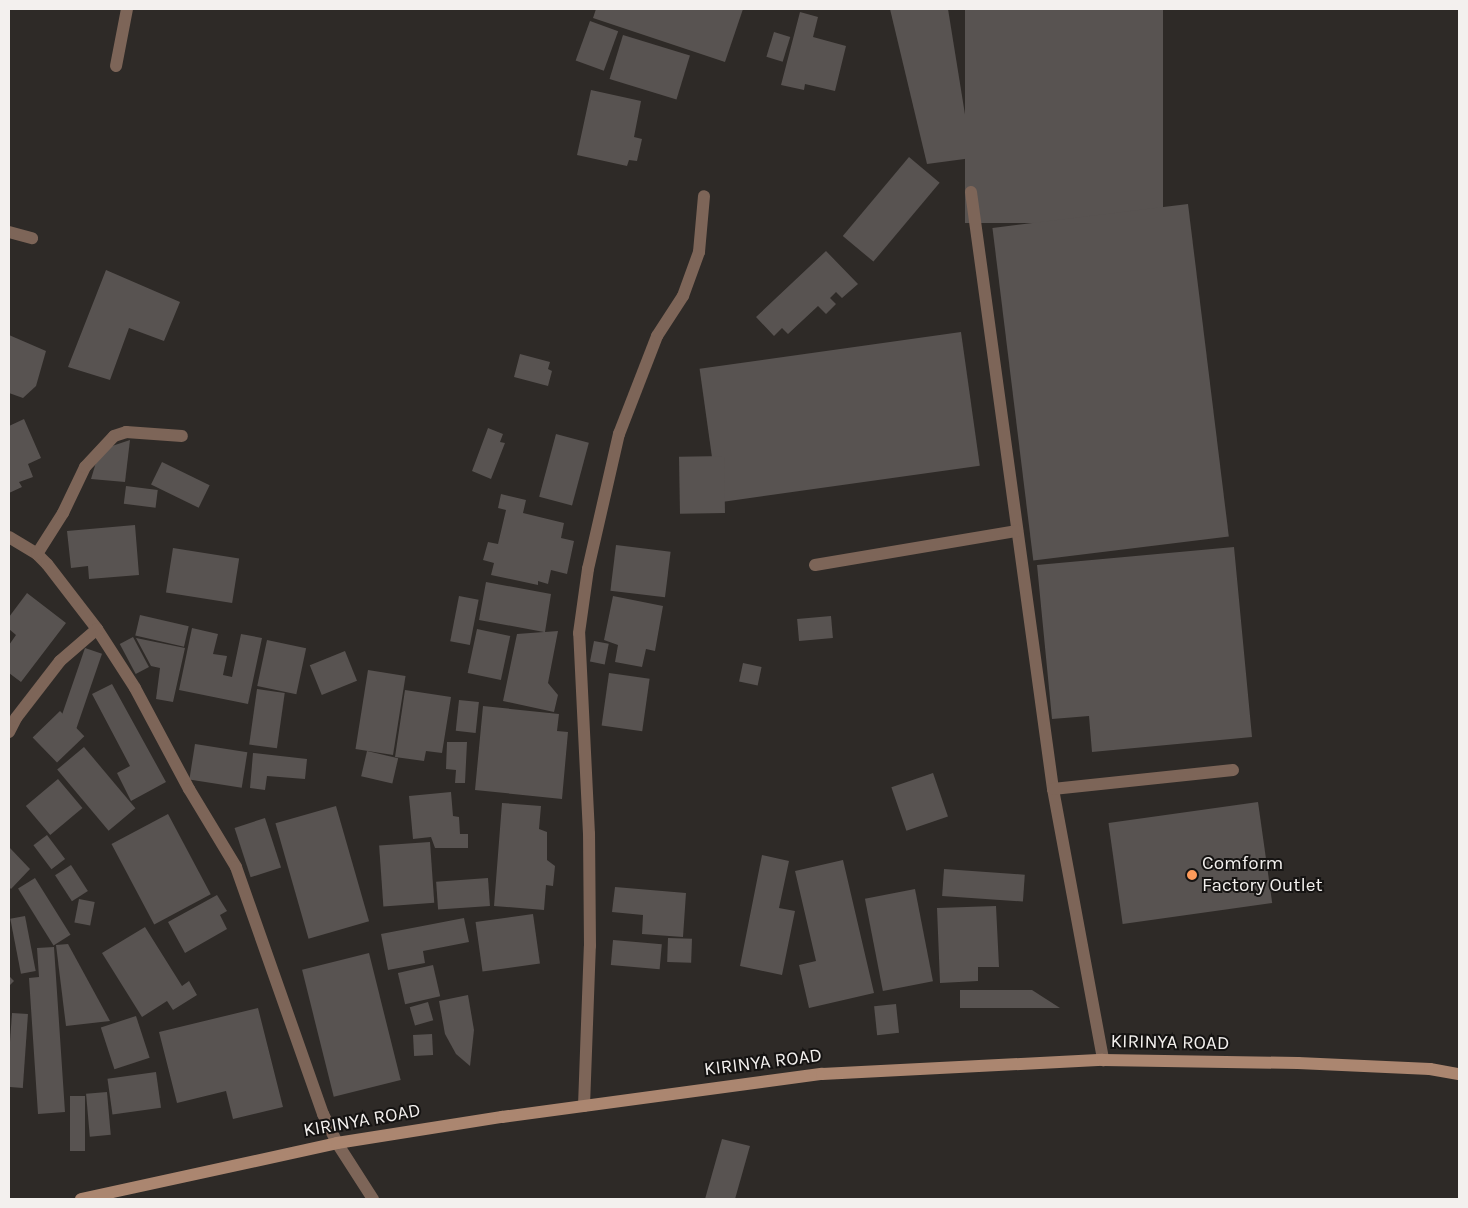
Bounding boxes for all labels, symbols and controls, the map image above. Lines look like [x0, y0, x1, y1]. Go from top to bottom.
place label: Comform Factory Outlet [1202, 853, 1323, 897]
marker: Comform Factory Outlet [1186, 869, 1198, 881]
street label: KIRINYA ROAD [1110, 1031, 1230, 1055]
street label: KIRINYA ROAD [703, 1044, 823, 1082]
street label: KIRINYA ROAD [302, 1099, 422, 1143]

